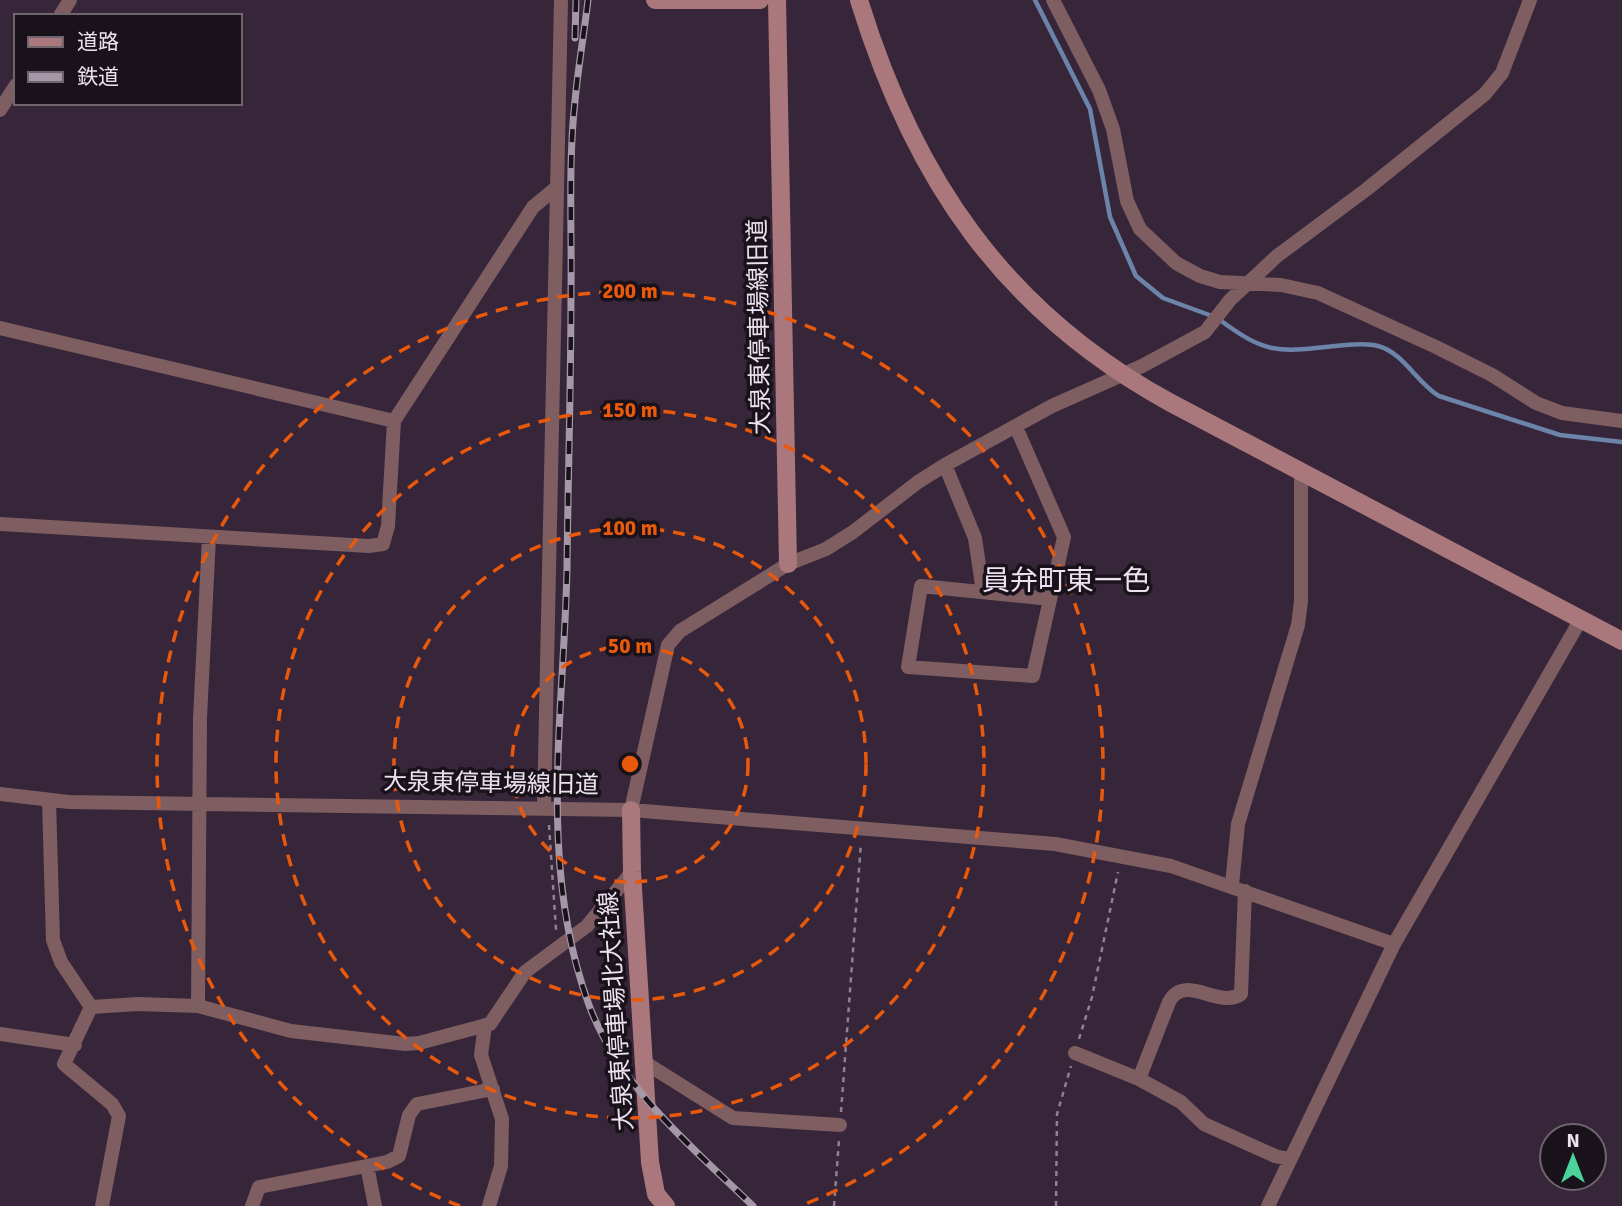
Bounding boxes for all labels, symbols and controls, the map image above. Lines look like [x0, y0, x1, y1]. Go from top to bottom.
legend [14, 14, 242, 105]
text: 道路 [77, 29, 119, 55]
text: 鉄道 [77, 64, 119, 90]
street label: 大泉東停車場線旧道 [742, 219, 776, 435]
text: 200 m [602, 278, 658, 304]
text: 150 m [602, 397, 658, 423]
text: 100 m [602, 515, 658, 541]
district label: 員弁町東一色 [982, 564, 1150, 598]
text: 50 m [608, 633, 652, 659]
centre of rings [618, 752, 642, 776]
street label: 大泉東停車場線旧道 [383, 766, 599, 800]
street label: 大泉東停車場北大社線 [593, 890, 639, 1132]
north arrow [1538, 1122, 1608, 1192]
text: N [1566, 1129, 1580, 1153]

